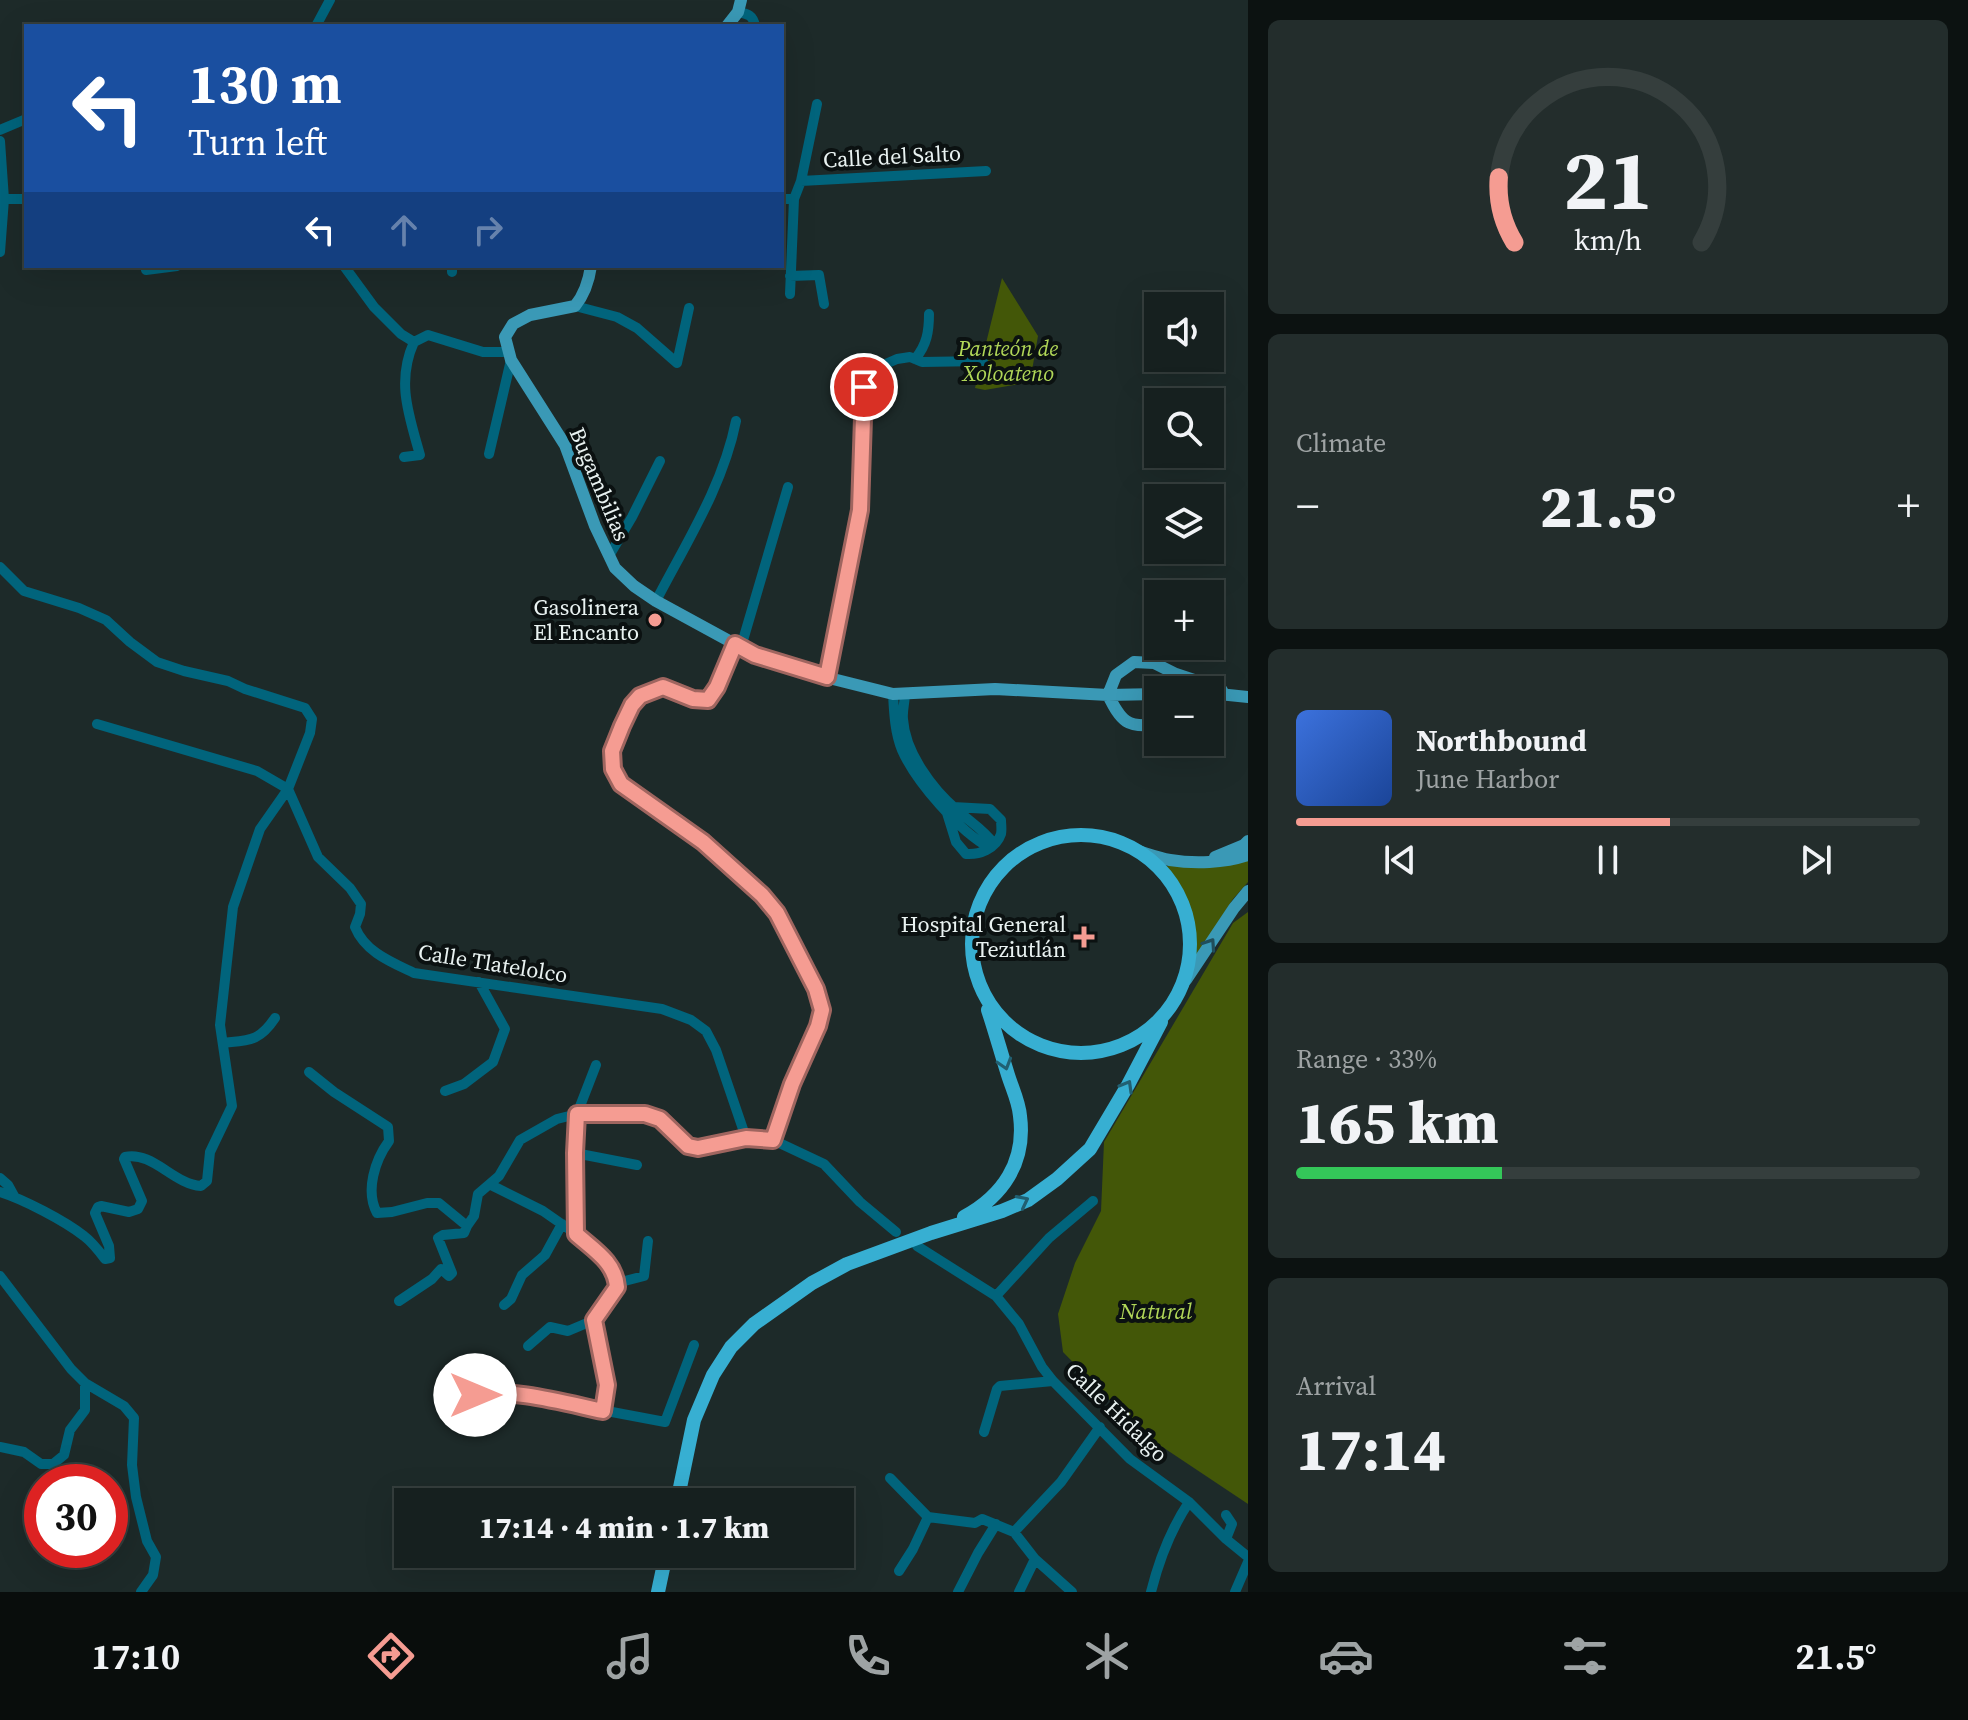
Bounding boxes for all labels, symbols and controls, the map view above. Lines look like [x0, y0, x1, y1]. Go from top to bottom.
text: 130 m [188, 45, 342, 122]
icon: left [56, 56, 160, 160]
text: Turn left [188, 118, 327, 167]
text: 21 [1563, 123, 1653, 237]
street label: Calle del Salto [822, 137, 962, 175]
icon: left [298, 208, 342, 252]
icon: ahead [382, 208, 426, 252]
icon: right [466, 208, 510, 252]
text: km/h [1574, 220, 1642, 260]
map controls [1144, 292, 1224, 756]
button: sound [1144, 292, 1224, 372]
park label: Panteón de Xoloateno [957, 333, 1058, 388]
pin [830, 353, 898, 421]
icon: arrive [842, 365, 886, 409]
button: search [1144, 388, 1224, 468]
street label: Bugambilias [563, 422, 637, 546]
text: Climate [1296, 425, 1386, 461]
text: 21.5° [1540, 465, 1676, 547]
text: − [1296, 475, 1319, 536]
text: + [1897, 475, 1920, 536]
button: layers [1144, 484, 1224, 564]
button: + [1144, 580, 1224, 660]
place label: Gasolinera El Encanto [533, 592, 640, 647]
marker: Gasolinera El Encanto [646, 611, 664, 629]
button: − [1144, 676, 1224, 756]
text: Northbound [1416, 720, 1587, 761]
text: June Harbor [1416, 761, 1559, 797]
icon: previous [1378, 838, 1422, 882]
icon: pause [1586, 838, 1630, 882]
icon: next [1794, 838, 1838, 882]
place label: Hospital General Teziutlán [901, 909, 1066, 964]
marker: Hospital General Teziutlán [1073, 926, 1095, 948]
street label: Calle Tlatelolco [416, 936, 570, 990]
one-way arrow [1200, 938, 1215, 953]
text: Range · 33% [1296, 1041, 1437, 1077]
one-way arrow [995, 1056, 1011, 1070]
one-way arrow [1117, 1080, 1133, 1095]
text: 165 km [1296, 1081, 1499, 1163]
one-way arrow [1014, 1195, 1029, 1211]
park label: Natural [1119, 1296, 1193, 1326]
position arrow [433, 1353, 517, 1437]
street label: Calle Hidalgo [1059, 1356, 1175, 1468]
text: Arrival [1296, 1368, 1376, 1404]
text: 17:14 [1296, 1408, 1446, 1490]
speed limit sign: 30 [24, 1464, 128, 1568]
text: 17:14 · 4 min · 1.7 km [479, 1507, 769, 1548]
icon: directions [363, 1628, 419, 1684]
icon: music [602, 1628, 658, 1684]
icon: phone [840, 1628, 896, 1684]
icon: climate [1079, 1628, 1135, 1684]
icon: car [1318, 1628, 1374, 1684]
icon: filters [1557, 1628, 1613, 1684]
text: 17:10 [91, 1632, 180, 1681]
text: 21.5° [1795, 1632, 1877, 1681]

